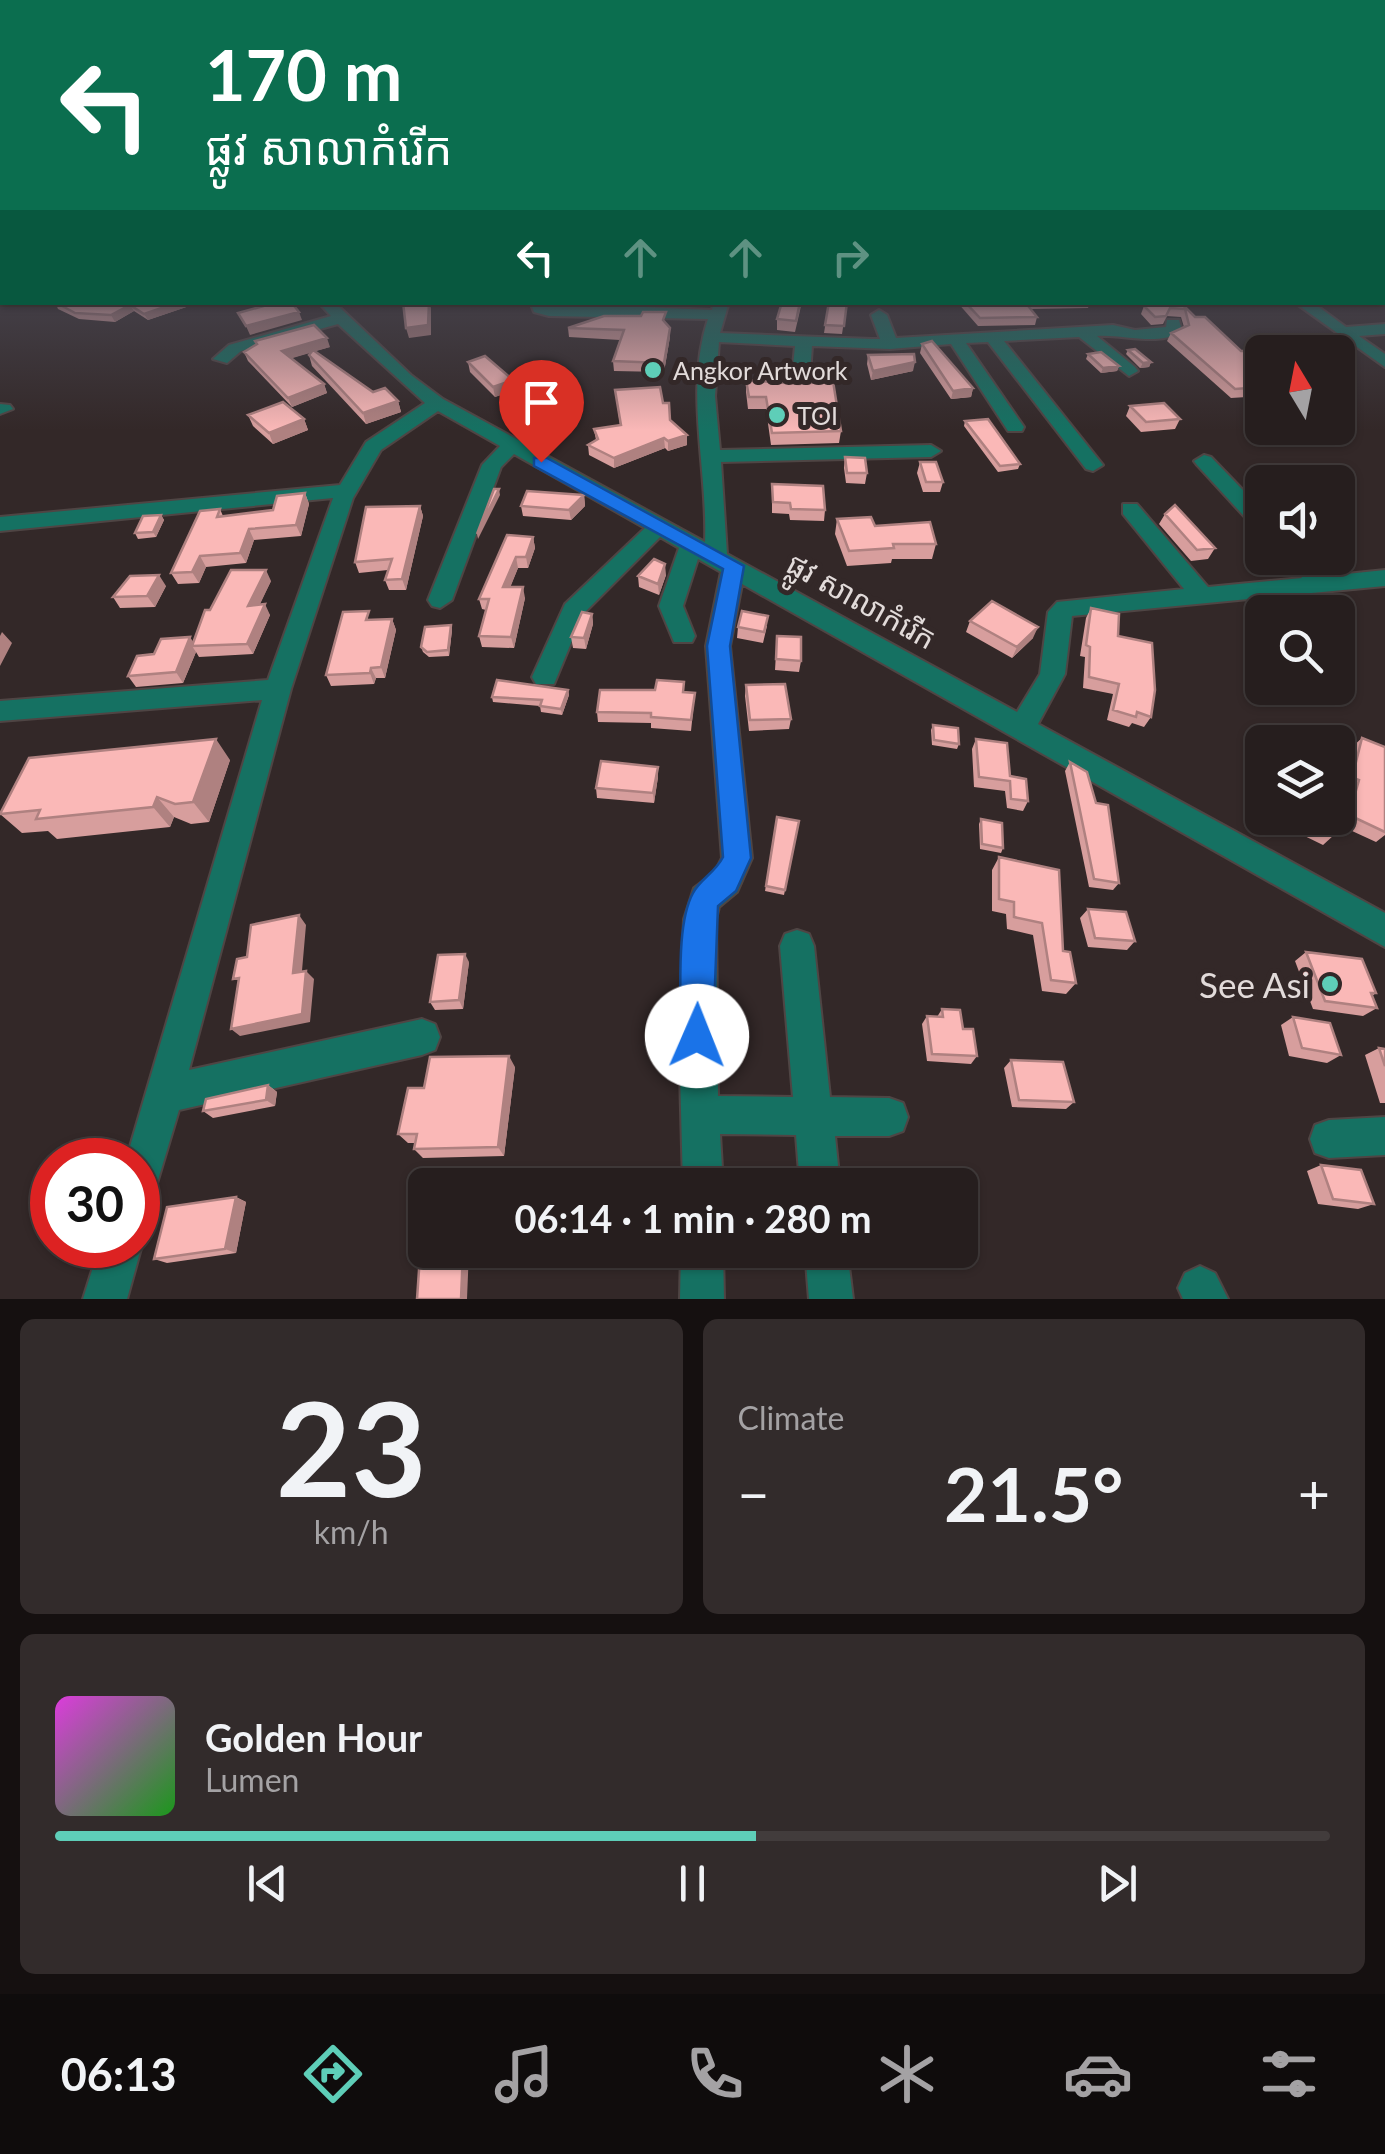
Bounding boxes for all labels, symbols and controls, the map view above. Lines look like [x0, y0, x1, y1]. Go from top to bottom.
text: 170 m [205, 32, 402, 116]
icon: left [40, 40, 170, 170]
text: ផ្លូវ សាលាកំរើក [205, 121, 452, 175]
icon: left [508, 230, 563, 285]
icon: ahead [613, 230, 668, 285]
icon: ahead [718, 230, 773, 285]
icon: right [823, 230, 878, 285]
north arrow [1245, 335, 1355, 445]
map controls [1245, 335, 1355, 835]
place label: Angkor Artwork [673, 355, 848, 385]
marker: Angkor Artwork [642, 359, 664, 381]
pin [499, 360, 584, 463]
icon: arrive [514, 375, 569, 430]
place label: TOI [797, 400, 838, 430]
marker: TOI [766, 404, 788, 426]
button: sound [1245, 465, 1355, 575]
street label: ផ្លូវ សាលាកំរើក [776, 544, 943, 664]
button: search [1245, 595, 1355, 705]
button: layers [1245, 725, 1355, 835]
place label: See Asi [1199, 963, 1310, 1005]
marker: See Asi [1319, 973, 1341, 995]
position arrow [645, 984, 749, 1088]
speed limit sign: 30 [30, 1138, 160, 1268]
text: 06:14 · 1 min · 280 m [514, 1195, 872, 1241]
text: 23 [276, 1369, 427, 1525]
text: Climate [738, 1398, 844, 1437]
text: 21.5° [944, 1448, 1123, 1538]
text: − [738, 1460, 769, 1526]
text: + [1298, 1460, 1330, 1526]
text: km/h [314, 1512, 389, 1551]
text: Golden Hour [205, 1714, 422, 1760]
text: Lumen [205, 1760, 299, 1799]
icon: previous [240, 1856, 295, 1911]
icon: pause [665, 1856, 720, 1911]
icon: next [1090, 1856, 1145, 1911]
icon: directions [298, 2039, 368, 2109]
icon: music [489, 2039, 559, 2109]
icon: phone [680, 2039, 750, 2109]
icon: climate [872, 2039, 942, 2109]
icon: car [1063, 2039, 1133, 2109]
icon: filters [1254, 2039, 1324, 2109]
text: 06:13 [61, 2047, 177, 2101]

